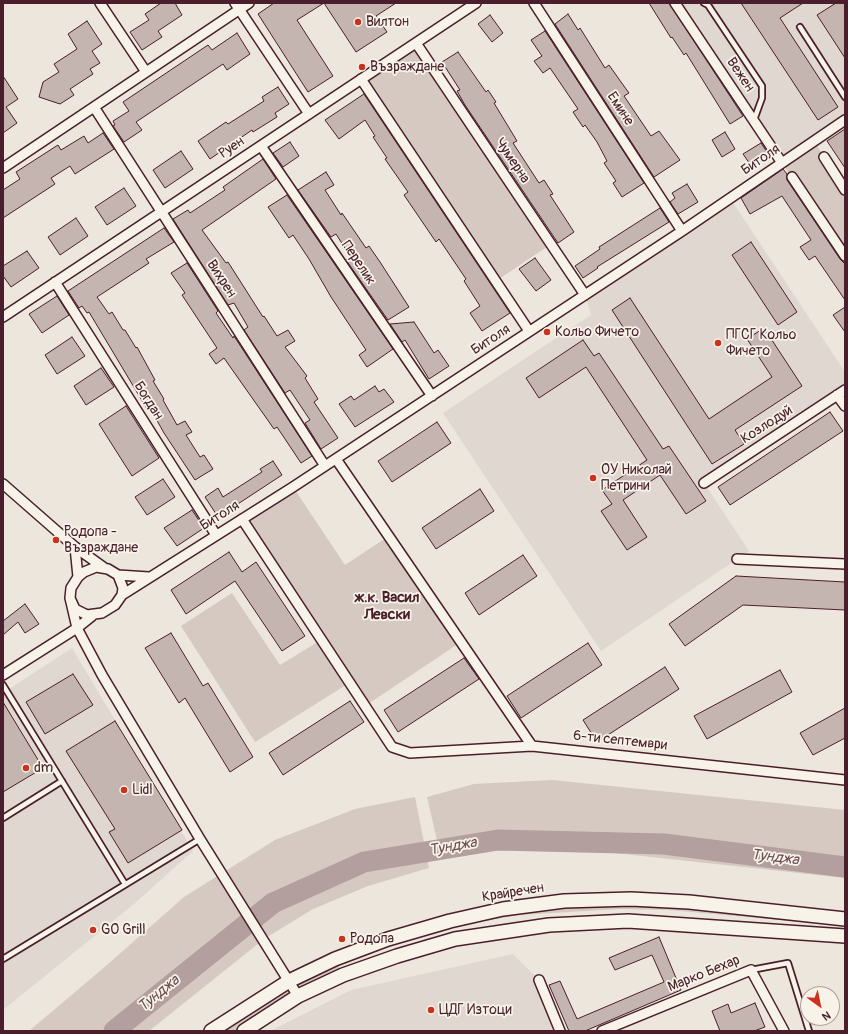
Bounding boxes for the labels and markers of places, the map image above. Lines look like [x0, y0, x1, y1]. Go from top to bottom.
place label: Вилтон [366, 14, 409, 30]
marker: Вилтон [353, 17, 363, 27]
place label: Възраждане [370, 59, 444, 75]
marker: Възраждане [357, 62, 367, 72]
place label: Кольо Фичето [555, 324, 639, 340]
marker: Кольо Фичето [542, 327, 552, 337]
place label: ПГСГ Кольо Фичето [726, 327, 796, 360]
marker: ПГСГ Кольо Фичето [713, 338, 723, 348]
place label: ОУ Николай Петрини [601, 462, 672, 494]
marker: ОУ Николай Петрини [588, 473, 598, 483]
place label: Родопа - Възраждане [64, 524, 138, 556]
marker: Родопа - Възраждане [51, 535, 61, 545]
place label: dm [34, 760, 53, 776]
marker: dm [21, 763, 31, 773]
place label: Lidl [132, 782, 153, 798]
marker: Lidl [119, 785, 129, 795]
place label: GO Grill [101, 922, 146, 938]
marker: GO Grill [88, 925, 98, 935]
place label: Родопа [350, 931, 394, 947]
marker: Родопа [337, 934, 347, 944]
place label: ЦДГ Изтоци [439, 1002, 512, 1018]
marker: ЦДГ Изтоци [426, 1005, 436, 1015]

